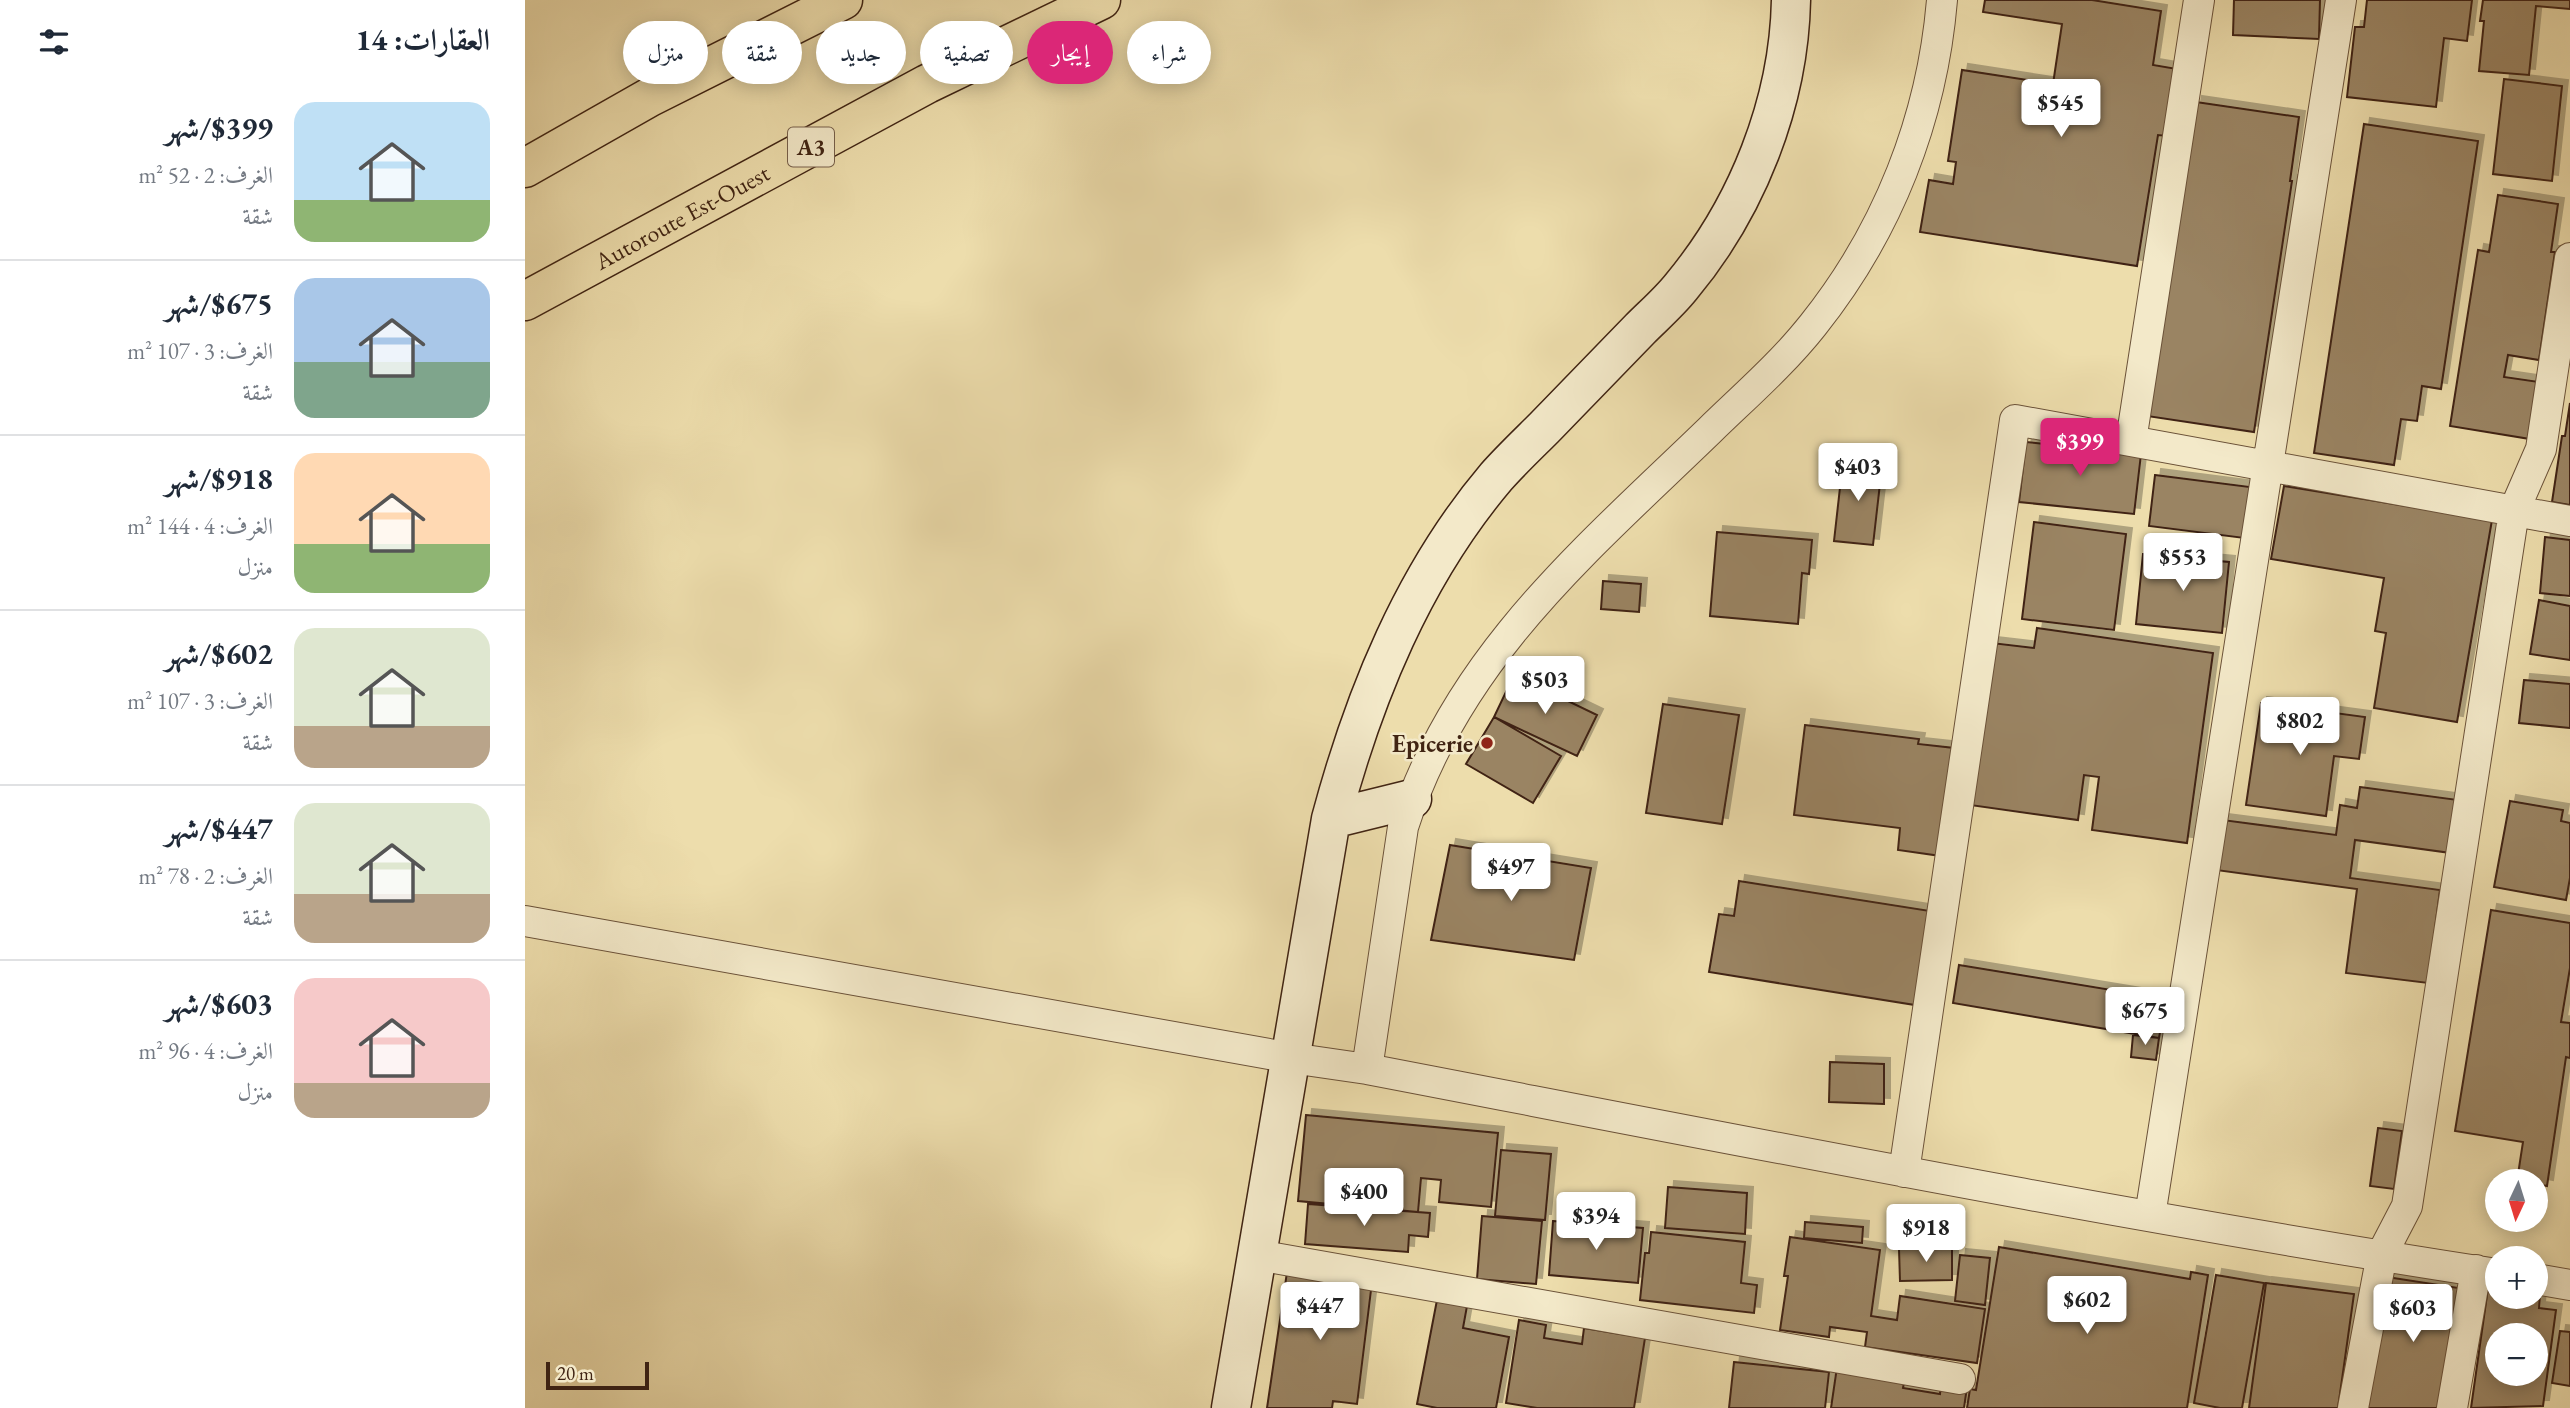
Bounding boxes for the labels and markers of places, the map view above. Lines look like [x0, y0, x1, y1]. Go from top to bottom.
pin: $545 [2020, 80, 2102, 139]
pin: $399 [2039, 419, 2121, 478]
pin: $403 [1817, 444, 1899, 503]
pin: $553 [2142, 534, 2224, 593]
pin: $503 [1504, 656, 1586, 716]
pin: $802 [2259, 698, 2341, 757]
place label: Epicerie [1392, 728, 1473, 759]
marker: Epicerie [1479, 735, 1495, 751]
pin: $497 [1470, 844, 1552, 903]
pin: $675 [2104, 988, 2186, 1047]
pin: $400 [1323, 1168, 1405, 1228]
pin: $394 [1555, 1192, 1637, 1252]
pin: $918 [1885, 1204, 1967, 1264]
pin: $602 [2046, 1276, 2128, 1336]
pin: $447 [1279, 1282, 1361, 1342]
pin: $603 [2372, 1284, 2454, 1344]

